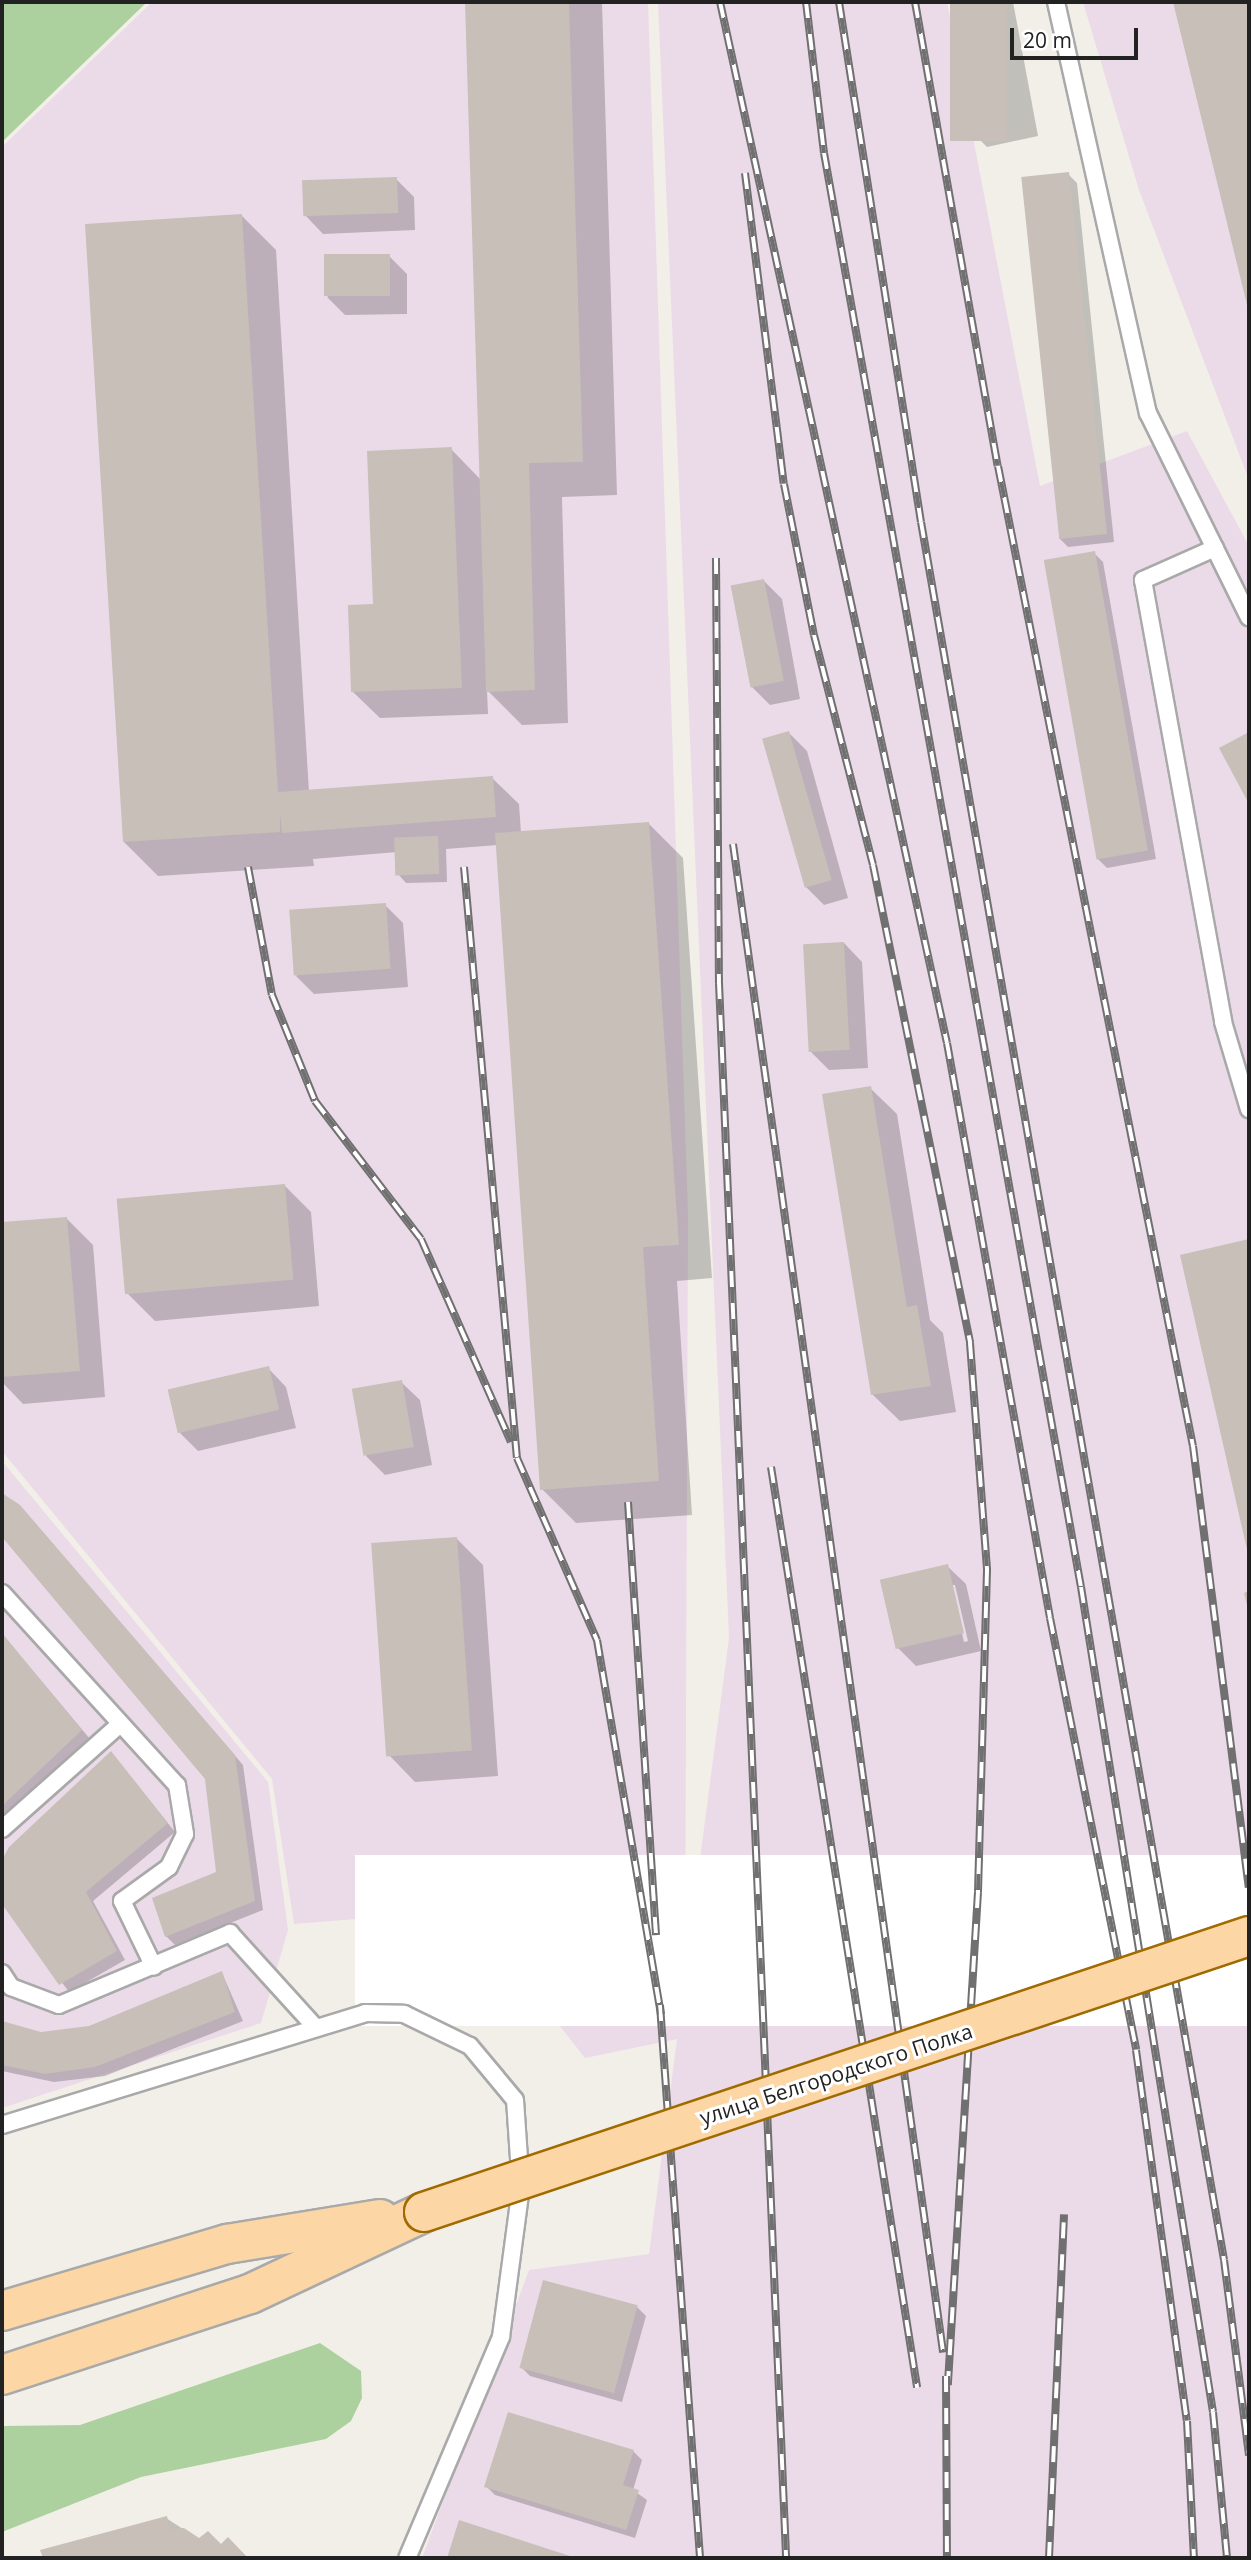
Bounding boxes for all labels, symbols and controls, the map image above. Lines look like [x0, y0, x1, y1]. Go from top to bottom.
scale bar [1013, 14, 1141, 58]
text: 20 m [1023, 26, 1072, 54]
street label: улица Белгородского Полка [696, 2018, 976, 2130]

